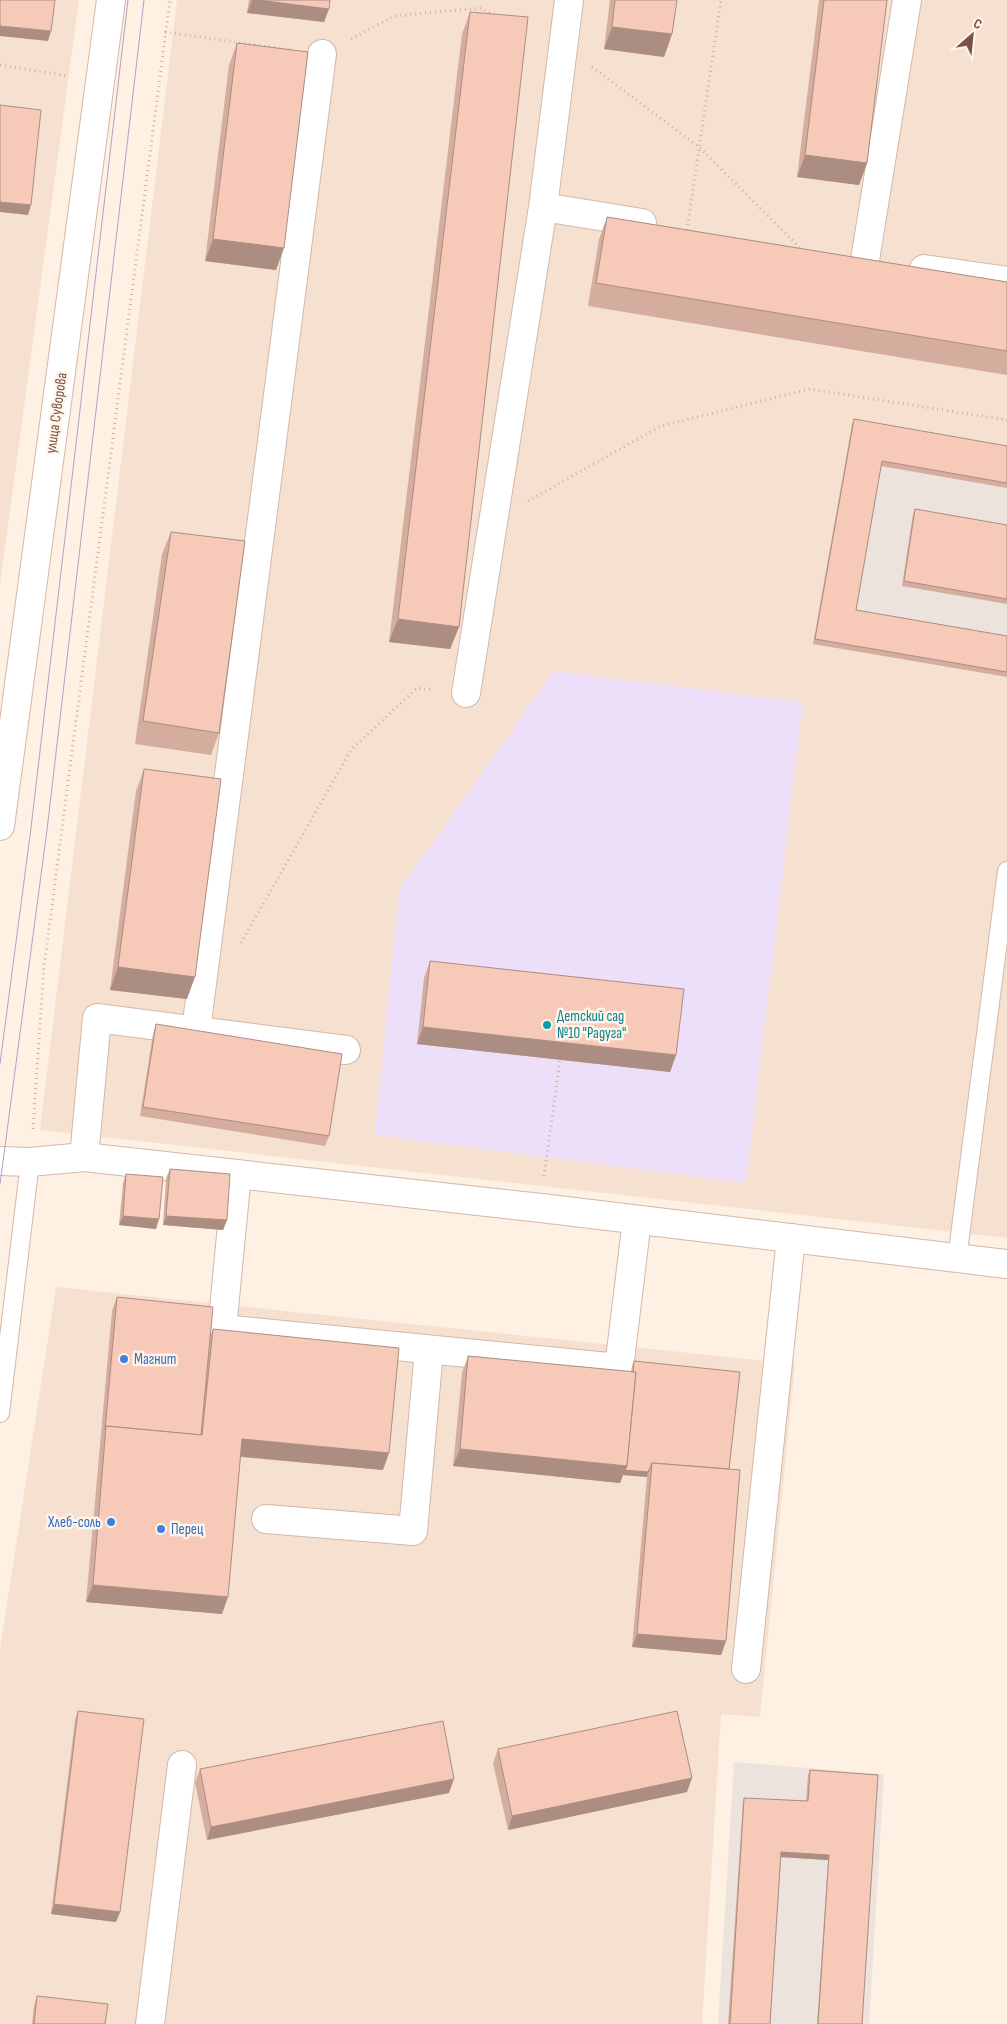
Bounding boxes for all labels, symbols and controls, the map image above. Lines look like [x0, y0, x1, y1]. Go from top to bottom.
north arrow [947, 10, 997, 60]
text: С [971, 15, 985, 33]
street label: улица Суворова [41, 371, 72, 455]
place label: Детский сад №10 "Радуга" [557, 1007, 626, 1043]
marker: Детский сад №10 "Радуга" [541, 1019, 553, 1031]
place label: Магнит [134, 1350, 176, 1369]
marker: Магнит [118, 1353, 130, 1365]
place label: Хлеб-соль [47, 1513, 101, 1532]
marker: Хлеб-соль [105, 1516, 117, 1528]
place label: Перец [171, 1520, 204, 1539]
marker: Перец [155, 1523, 167, 1535]

